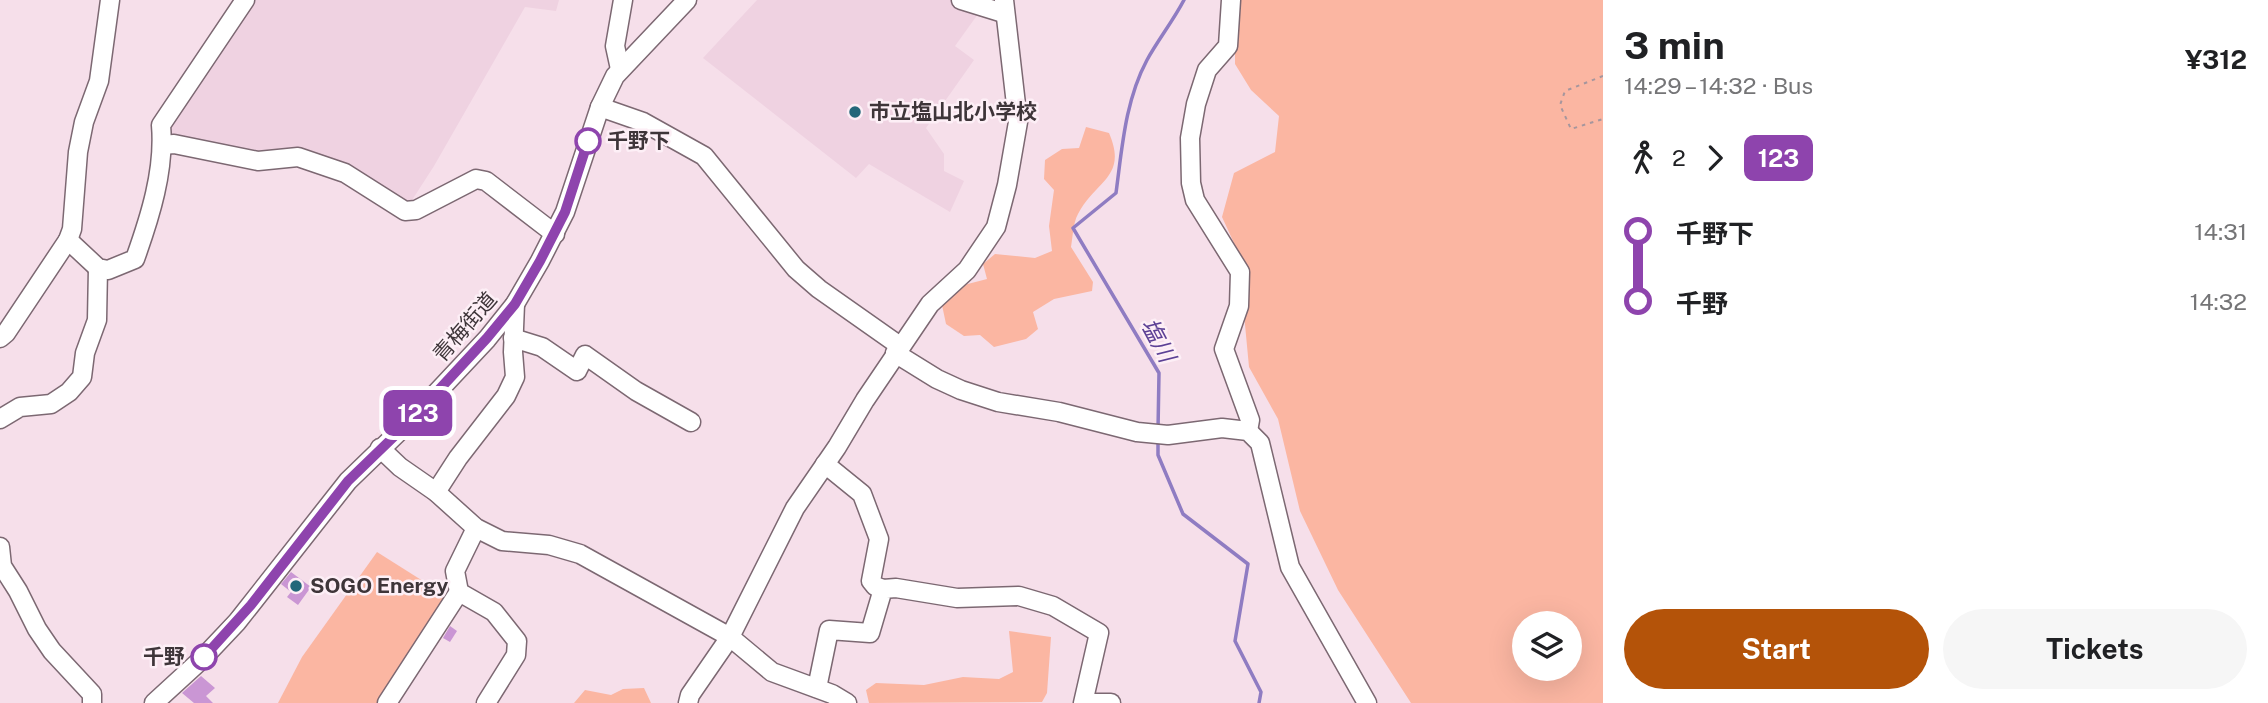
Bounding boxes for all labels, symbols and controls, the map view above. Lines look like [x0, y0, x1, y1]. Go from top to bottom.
text: 3 min [1624, 23, 1725, 68]
text: ¥312 [2185, 44, 2247, 75]
text: 14:29 – 14:32 · Bus [1624, 72, 1813, 99]
place label: 市立塩山北小学校 [869, 99, 1037, 124]
marker: 市立塩山北小学校 [847, 104, 863, 120]
marker: 千野下 [575, 128, 601, 154]
place label: 千野下 [607, 128, 670, 153]
icon: walk [1624, 139, 1662, 177]
icon: forward [1696, 139, 1734, 177]
text: 2 [1672, 144, 1686, 171]
text: 123 [1758, 144, 1799, 172]
text: 千野下 [1676, 218, 1754, 249]
text: 14:31 [2194, 218, 2247, 245]
street label: 青梅街道 [428, 287, 502, 367]
text: 千野 [1676, 288, 1728, 319]
text: 14:32 [2190, 288, 2247, 315]
water label: 塩川 [1136, 313, 1183, 369]
line badge: 123 [378, 390, 458, 436]
text: 123 [397, 399, 439, 427]
place label: SOGO Energy [310, 573, 449, 598]
marker: SOGO Energy [288, 578, 304, 594]
button: Start [1624, 609, 1929, 689]
button: Tickets [1943, 609, 2247, 689]
map controls [1512, 611, 1582, 681]
button: layers [1512, 611, 1582, 681]
place label: 千野 [143, 644, 185, 669]
marker: 千野 [191, 644, 217, 670]

